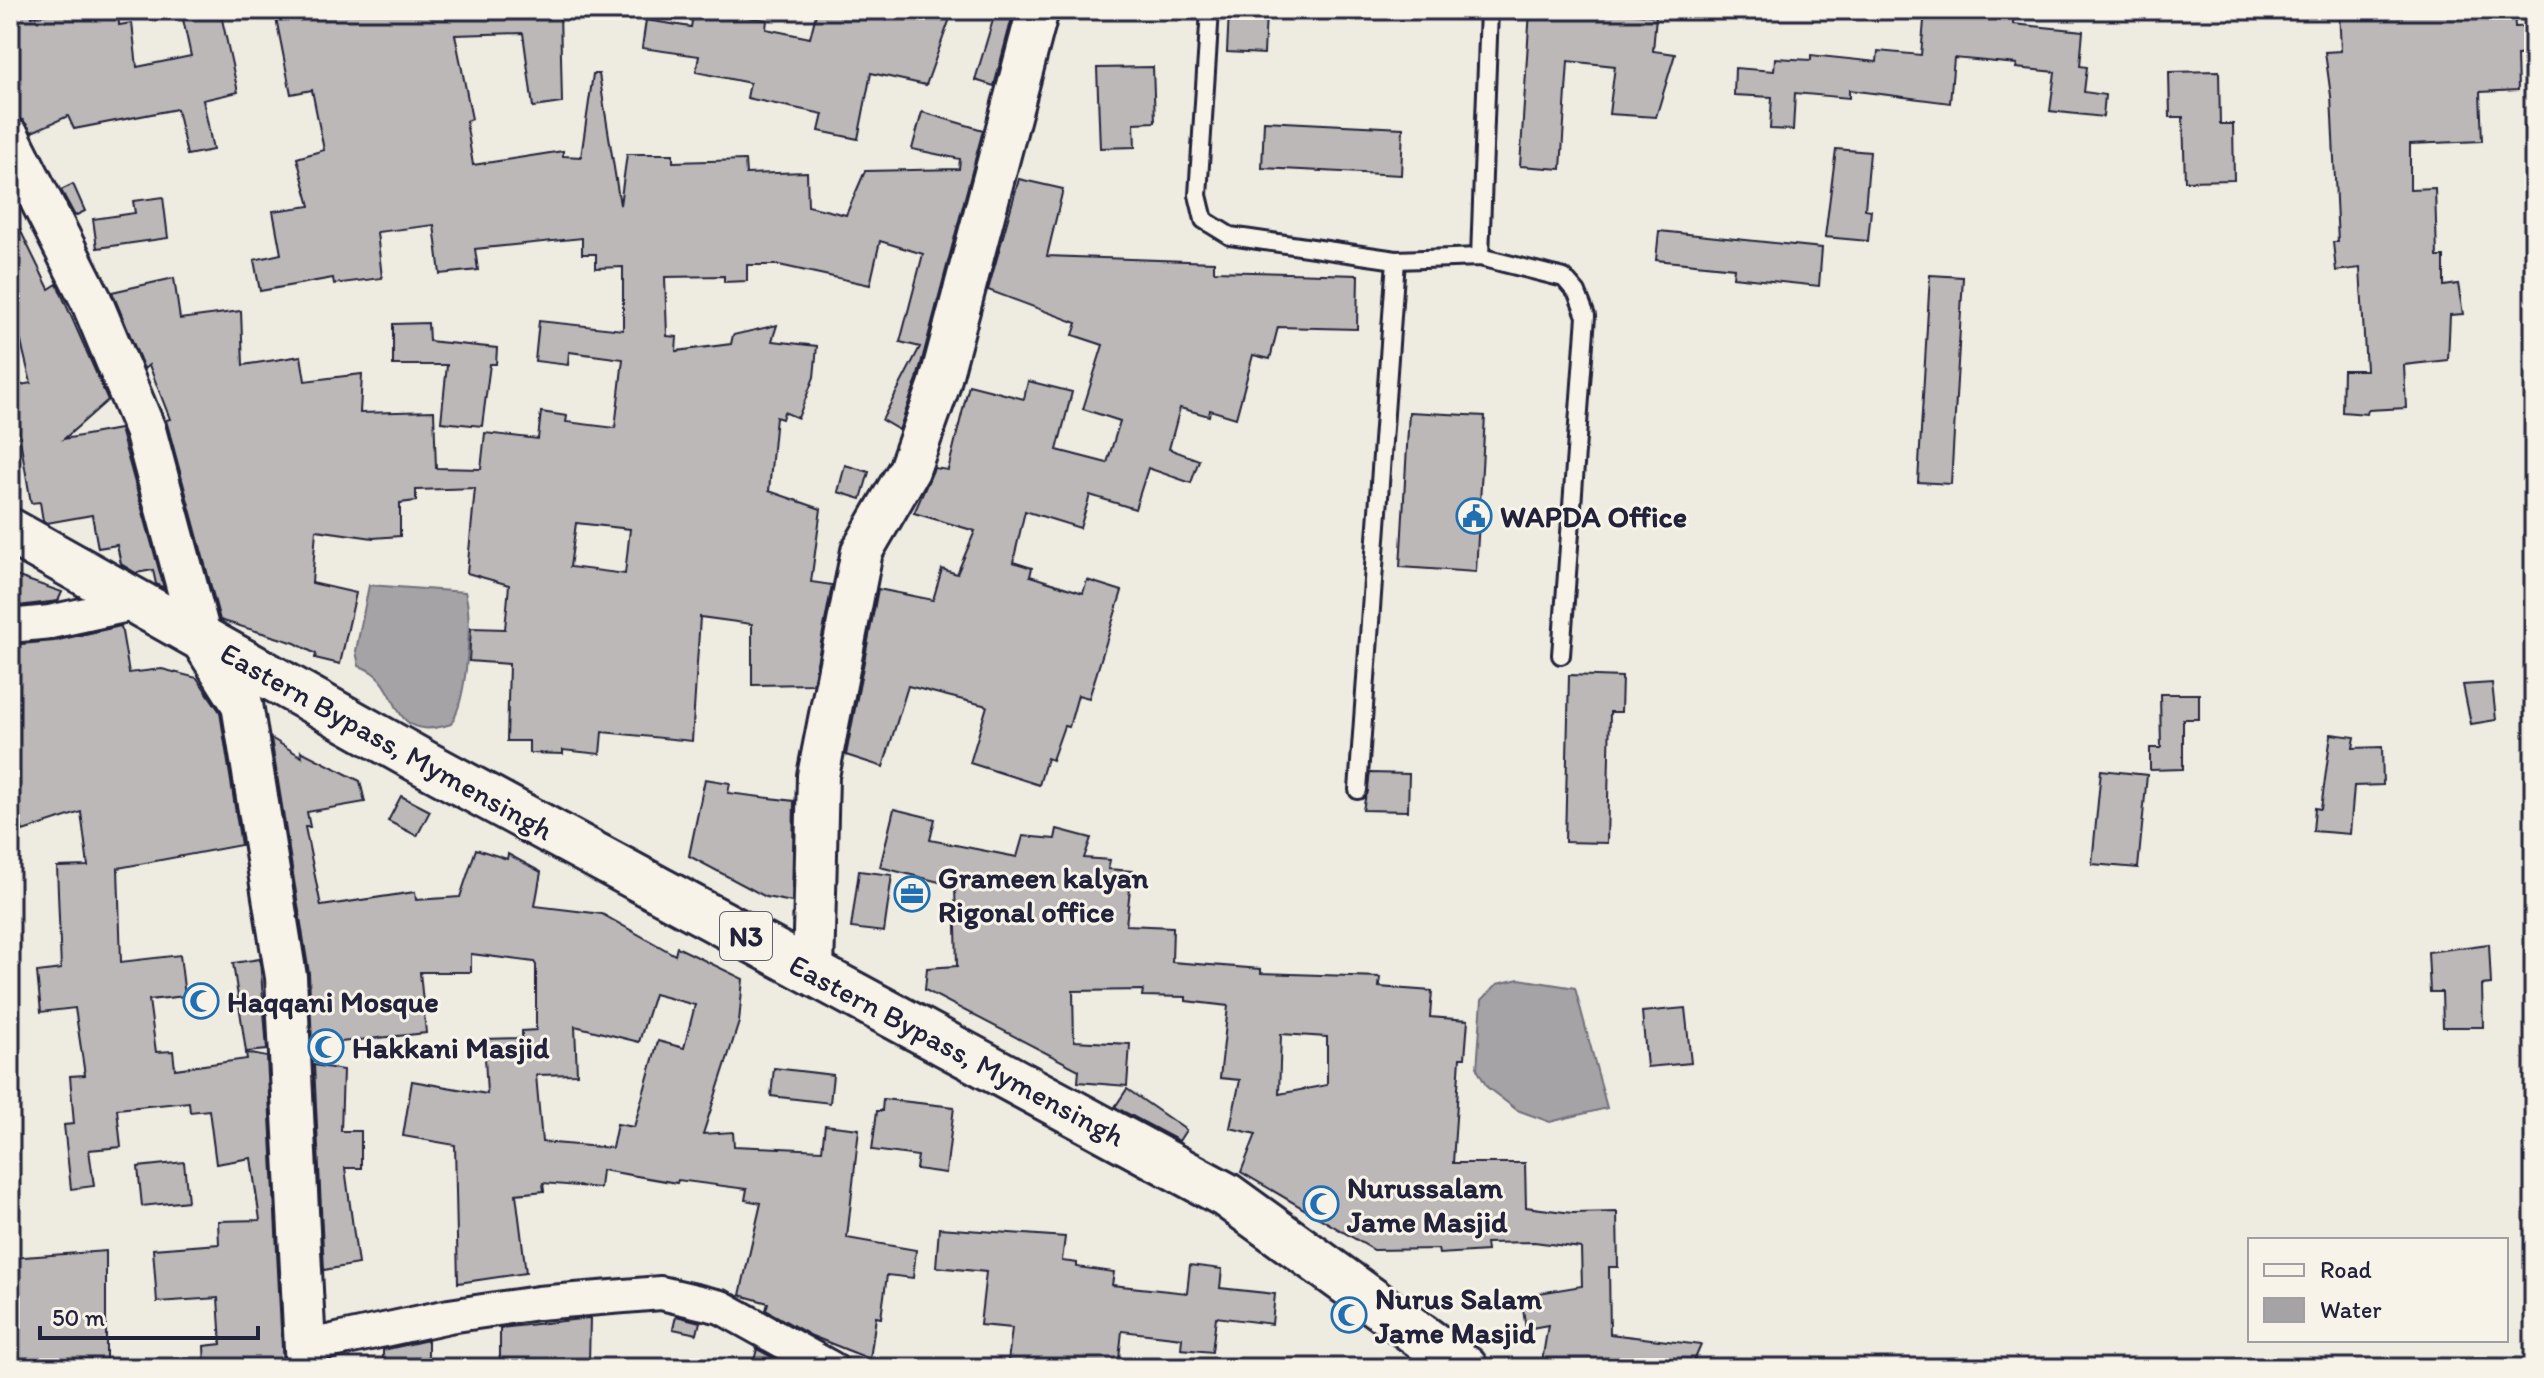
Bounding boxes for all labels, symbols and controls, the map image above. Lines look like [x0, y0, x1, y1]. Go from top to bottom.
public building icon: WAPDA Office [1455, 497, 1493, 535]
place label: WAPDA Office [1500, 498, 1687, 535]
street label: Eastern Bypass, Mymensingh [214, 634, 560, 848]
place label: Grameen kalyan Rigonal office [938, 859, 1148, 930]
office icon: Grameen kalyan Rigonal office [893, 875, 931, 913]
road number: N3 [720, 912, 772, 960]
street label: Eastern Bypass, Mymensingh [783, 946, 1131, 1154]
mosque icon: Haqqani Mosque [182, 982, 220, 1020]
place label: Haqqani Mosque [227, 983, 439, 1020]
mosque icon: Hakkani Masjid [307, 1028, 345, 1066]
place label: Hakkani Masjid [352, 1029, 550, 1066]
place label: Nurussalam Jame Masjid [1346, 1169, 1508, 1240]
mosque icon: Nurussalam Jame Masjid [1302, 1185, 1340, 1223]
legend [2248, 1238, 2508, 1342]
text: Road [2320, 1255, 2372, 1284]
place label: Nurus Salam Jame Masjid [1374, 1280, 1543, 1351]
scale bar [40, 1290, 258, 1340]
text: Water [2320, 1295, 2382, 1324]
mosque icon: Nurus Salam Jame Masjid [1330, 1296, 1368, 1334]
text: 50 m [52, 1303, 105, 1332]

